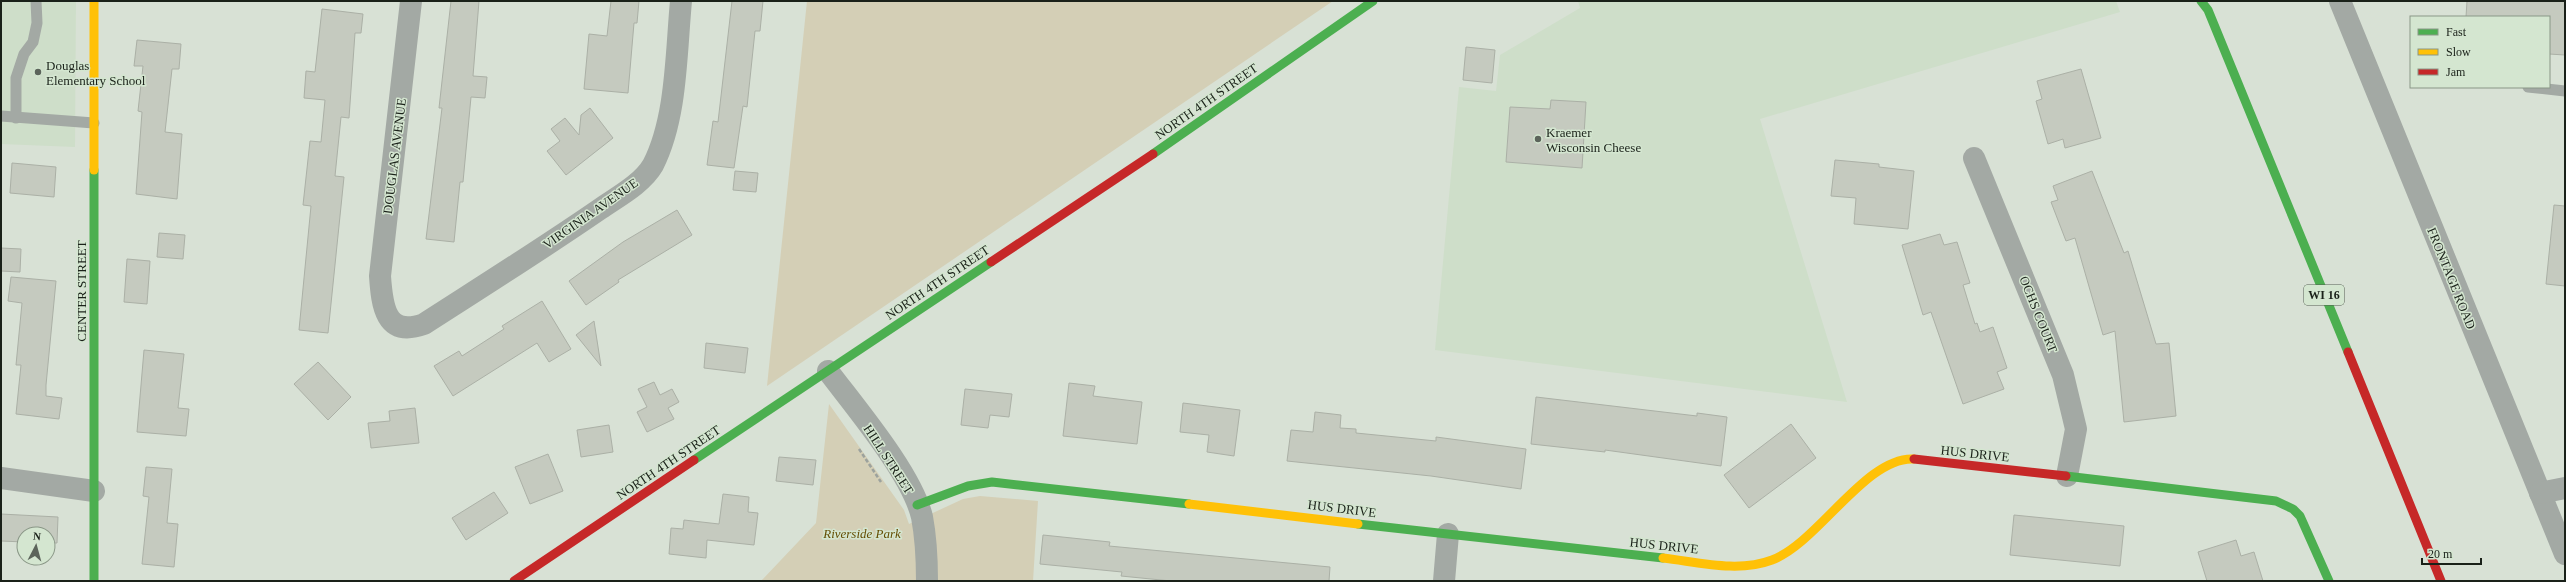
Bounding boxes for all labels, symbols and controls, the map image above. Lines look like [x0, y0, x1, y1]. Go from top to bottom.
legend [2410, 16, 2550, 88]
text: Fast [2446, 25, 2467, 39]
text: Slow [2446, 45, 2471, 59]
place label: Douglas Elementary School [46, 58, 146, 88]
street label: NORTH 4TH STREET [1152, 60, 1261, 143]
text: Jam [2446, 65, 2466, 79]
marker: Douglas Elementary School [33, 67, 43, 77]
street label: DOUGLAS AVENUE [380, 97, 409, 215]
place label: Kraemer Wisconsin Cheese [1546, 125, 1641, 155]
marker: Kraemer Wisconsin Cheese [1533, 134, 1543, 144]
street label: VIRGINIA AVENUE [540, 175, 641, 252]
street label: FRONTAGE ROAD [2424, 225, 2479, 331]
street label: CENTER STREET [74, 240, 89, 342]
street label: NORTH 4TH STREET [883, 242, 992, 323]
street label: OCHS COURT [2016, 274, 2061, 355]
road number: WI 16 [2304, 285, 2344, 305]
street label: NORTH 4TH STREET [614, 422, 723, 503]
street label: HILL STREET [860, 422, 917, 497]
street label: HUS DRIVE [1940, 442, 2010, 465]
street label: HUS DRIVE [1307, 497, 1377, 520]
north arrow [16, 526, 56, 566]
park label: Riverside Park [822, 526, 901, 541]
text: N [32, 530, 42, 542]
street label: HUS DRIVE [1629, 534, 1699, 557]
scale bar [2422, 540, 2481, 566]
text: 20 m [2428, 547, 2453, 561]

